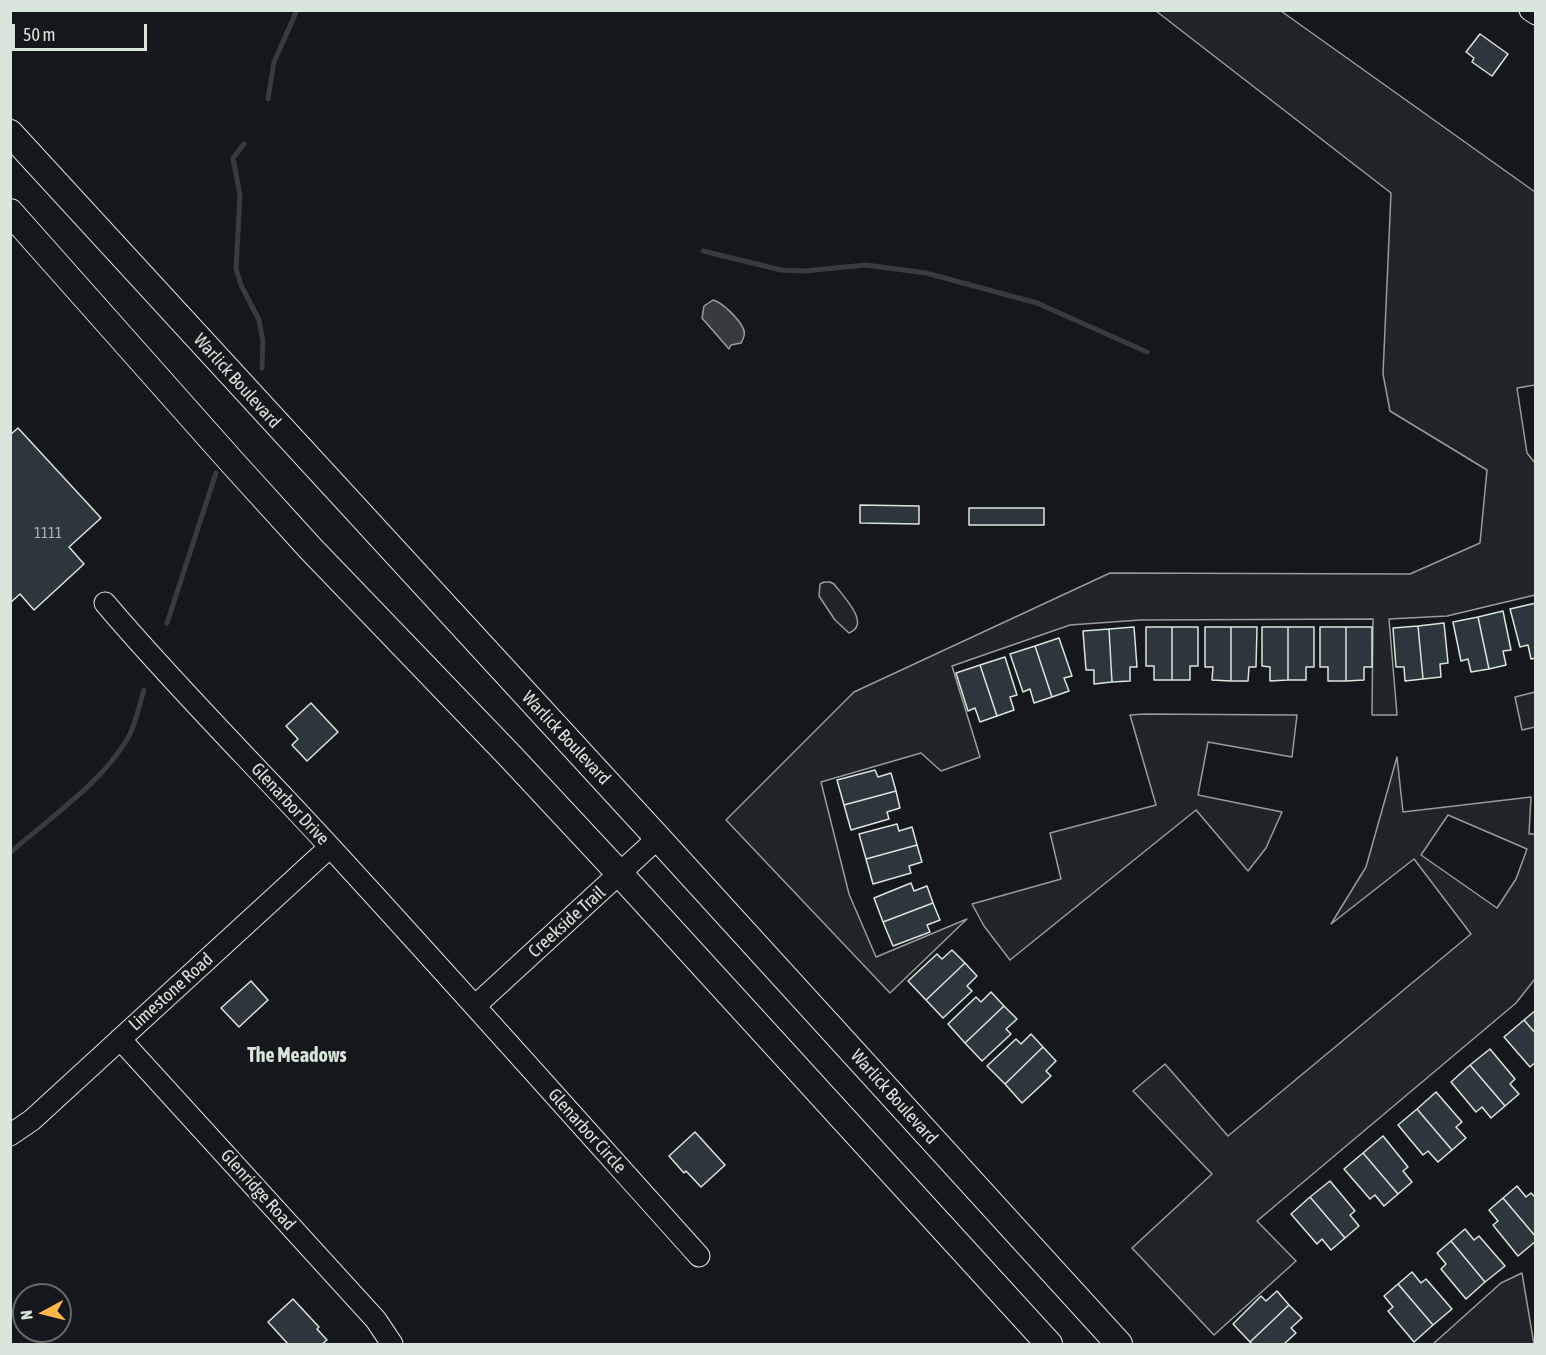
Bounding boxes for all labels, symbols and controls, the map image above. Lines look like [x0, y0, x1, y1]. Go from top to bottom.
scale bar [15, 12, 150, 50]
text: 50 m [23, 24, 55, 45]
street label: Warlick Boulevard [189, 329, 285, 433]
house number: 1111 [34, 524, 62, 542]
street label: Warlick Boulevard [517, 687, 615, 789]
street label: Glenarbor Drive [246, 758, 334, 850]
street label: Creekside Trail [524, 882, 610, 962]
street label: Limestone Road [124, 949, 218, 1035]
district label: The Meadows [247, 1044, 347, 1068]
street label: Warlick Boulevard [846, 1045, 942, 1149]
street label: Glenarbor Circle [543, 1084, 631, 1178]
street label: Glenridge Road [216, 1145, 300, 1235]
north arrow [12, 1283, 72, 1343]
text: N [17, 1309, 36, 1321]

